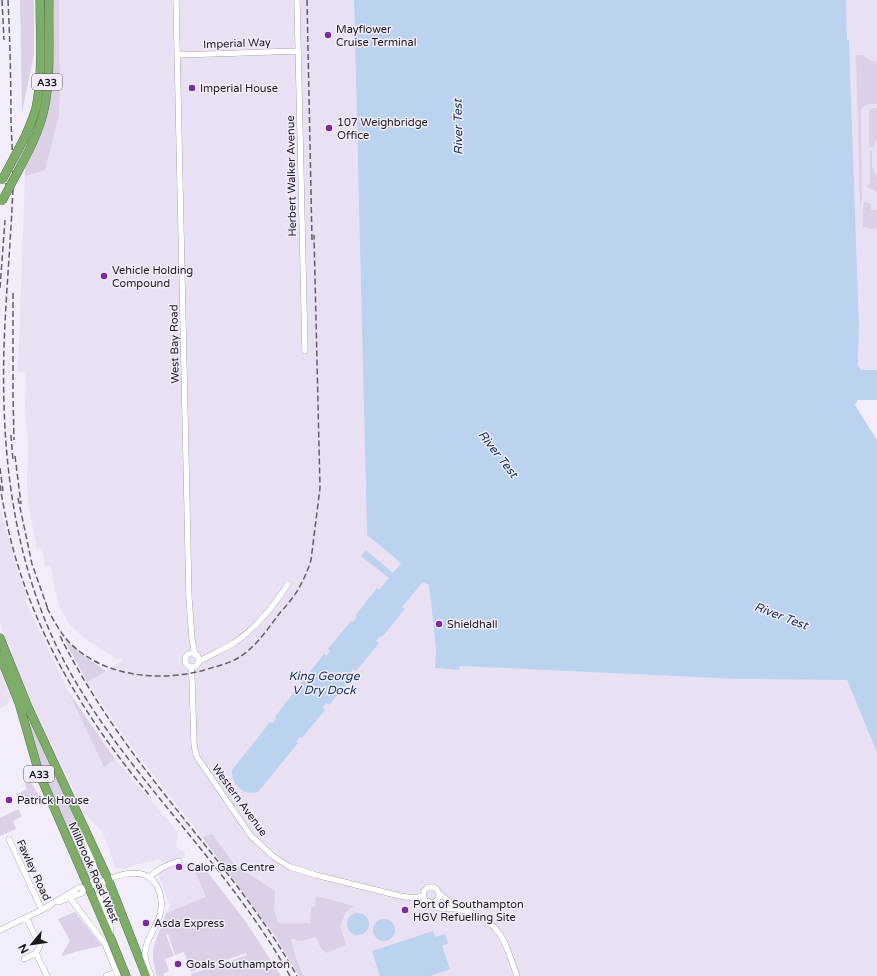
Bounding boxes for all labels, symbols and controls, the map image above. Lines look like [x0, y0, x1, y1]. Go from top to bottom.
place label: Mayflower Cruise Terminal [336, 23, 416, 49]
marker: Mayflower Cruise Terminal [323, 30, 333, 40]
street label: Imperial Way [203, 36, 271, 51]
road number: A33 [32, 74, 62, 90]
place label: Imperial House [200, 82, 278, 95]
marker: Imperial House [187, 83, 197, 93]
water label: River Test [450, 97, 465, 155]
street label: Herbert Walker Avenue [284, 115, 299, 237]
place label: 107 Weighbridge Office [337, 116, 428, 142]
marker: 107 Weighbridge Office [324, 123, 334, 133]
place label: Vehicle Holding Compound [112, 264, 193, 290]
marker: Vehicle Holding Compound [99, 271, 109, 281]
street label: West Bay Road [167, 304, 182, 384]
water label: River Test [475, 428, 522, 481]
water label: River Test [752, 599, 811, 633]
place label: Shieldhall [447, 618, 497, 631]
marker: Shieldhall [434, 619, 444, 629]
water label: King George V Dry Dock [289, 669, 361, 697]
street label: Western Avenue [209, 762, 270, 839]
road number: A33 [24, 766, 54, 782]
place label: Patrick House [17, 794, 89, 807]
marker: Patrick House [4, 795, 14, 805]
street label: Millbrook Road West [65, 820, 122, 925]
street label: Fawley Road [14, 838, 53, 903]
place label: Calor Gas Centre [187, 861, 275, 874]
marker: Calor Gas Centre [174, 862, 184, 872]
place label: Port of Southampton HGV Refuelling Site [413, 898, 524, 924]
marker: Port of Southampton HGV Refuelling Site [400, 905, 410, 915]
place label: Asda Express [154, 917, 224, 930]
marker: Asda Express [141, 918, 151, 928]
north arrow [12, 924, 52, 964]
text: N [16, 942, 32, 956]
place label: Goals Southampton [186, 958, 290, 971]
marker: Goals Southampton [173, 959, 183, 969]

